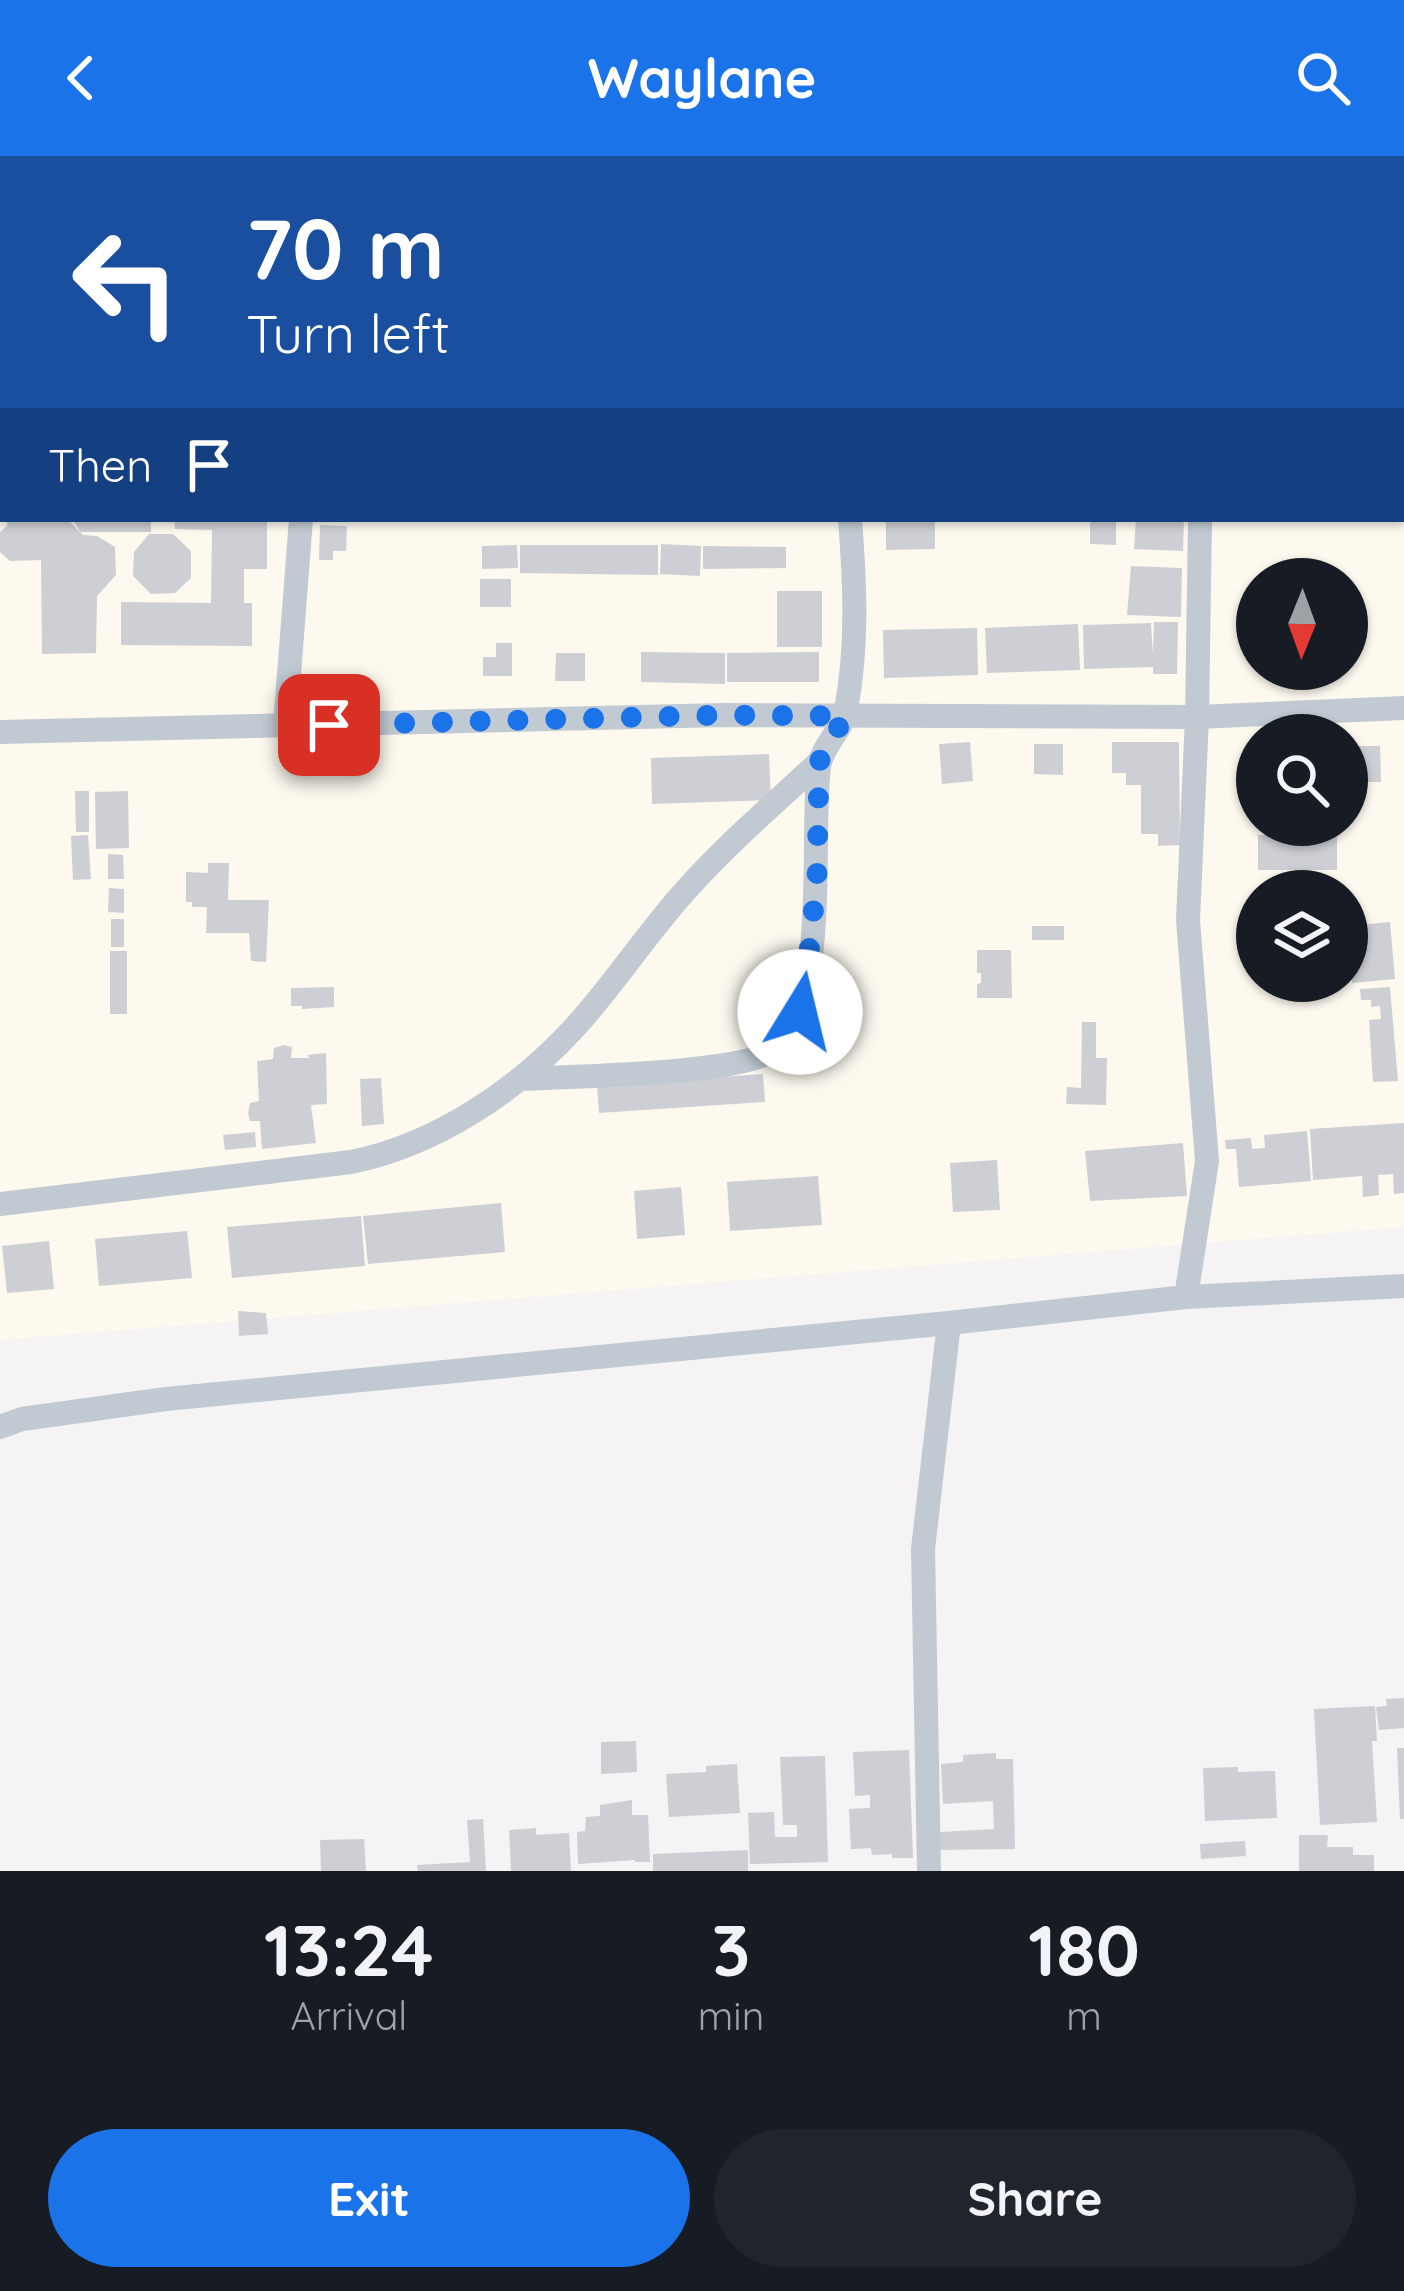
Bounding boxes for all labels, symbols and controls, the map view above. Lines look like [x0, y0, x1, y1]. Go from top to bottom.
text: Waylane [588, 44, 816, 112]
icon: back [48, 45, 114, 111]
icon: search [1290, 45, 1356, 111]
text: 70 m [246, 195, 445, 300]
icon: left [48, 204, 204, 360]
text: Turn left [246, 299, 450, 367]
icon: arrive [176, 432, 242, 498]
text: Then [48, 437, 152, 493]
north arrow [1236, 558, 1368, 690]
map controls [1236, 558, 1368, 1002]
pin [278, 674, 380, 776]
icon: arrive [296, 692, 362, 758]
button: search [1236, 714, 1368, 846]
button: layers [1236, 870, 1368, 1002]
position arrow [737, 949, 863, 1075]
text: 13:24 [264, 1904, 434, 1994]
text: 3 [712, 1904, 750, 1994]
text: 180 [1028, 1904, 1140, 1994]
text: Arrival [290, 1991, 407, 2040]
text: min [698, 1991, 764, 2040]
text: m [1066, 1991, 1102, 2040]
button: Exit [48, 2129, 690, 2267]
button: Share [714, 2129, 1356, 2267]

